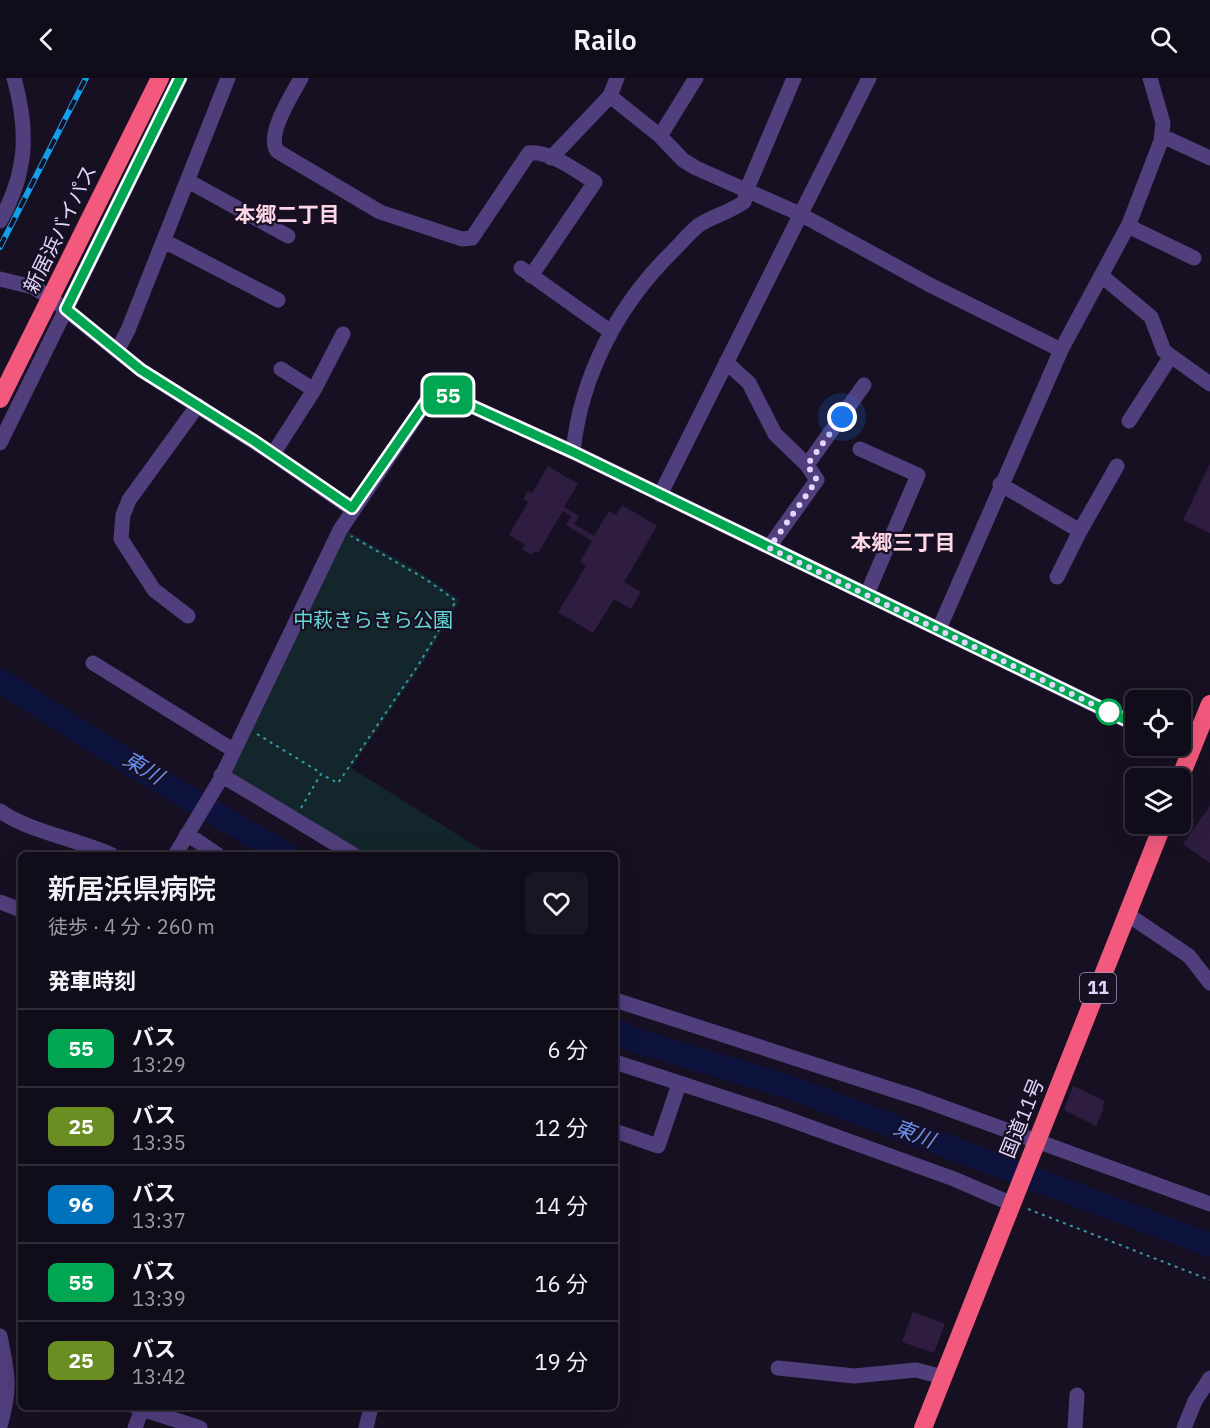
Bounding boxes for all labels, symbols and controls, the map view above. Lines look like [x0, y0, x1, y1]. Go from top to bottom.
text: Railo [573, 22, 637, 57]
icon: back [30, 23, 63, 56]
icon: search [1147, 23, 1180, 56]
street label: 新居浜バイパス [17, 160, 102, 297]
district label: 本郷二丁目 [235, 200, 340, 228]
line badge: 55 [421, 376, 475, 414]
text: 55 [435, 381, 461, 409]
your location [827, 402, 857, 432]
district label: 本郷三丁目 [851, 528, 956, 556]
park label: 中萩きらきら公園 [293, 606, 453, 633]
map controls [1125, 690, 1191, 834]
button: locate [1125, 690, 1191, 756]
unlabelled marker [1096, 699, 1122, 725]
water label: 東川 [118, 744, 170, 791]
button: layers [1125, 768, 1191, 834]
text: 新居浜県病院 [48, 870, 216, 907]
button: heart [525, 872, 588, 935]
text: 徒歩 · 4 分 · 260 m [48, 913, 215, 940]
text: 発車時刻 [48, 966, 136, 995]
road number: 11 [1080, 973, 1116, 1003]
text: バス [132, 1022, 176, 1051]
text: 55 [68, 1034, 94, 1062]
text: 6 分 [548, 1035, 588, 1064]
text: 13:29 [132, 1051, 186, 1078]
street label: 国道11号 [993, 1074, 1050, 1162]
text: バス [132, 1100, 176, 1129]
text: 25 [68, 1112, 94, 1140]
water label: 東川 [890, 1112, 941, 1154]
text: 12 分 [534, 1113, 588, 1142]
text: 13:35 [132, 1129, 186, 1156]
text: バス [132, 1178, 176, 1207]
text: 96 [68, 1190, 94, 1218]
text: 14 分 [534, 1191, 588, 1220]
text: 13:37 [132, 1207, 186, 1234]
text: バス [132, 1256, 176, 1285]
text: 55 [68, 1268, 94, 1296]
text: 16 分 [534, 1269, 588, 1298]
text: 13:39 [132, 1285, 186, 1312]
text: バス [132, 1334, 176, 1363]
text: 25 [68, 1346, 94, 1374]
text: 19 分 [534, 1347, 588, 1376]
text: 13:42 [132, 1363, 186, 1390]

